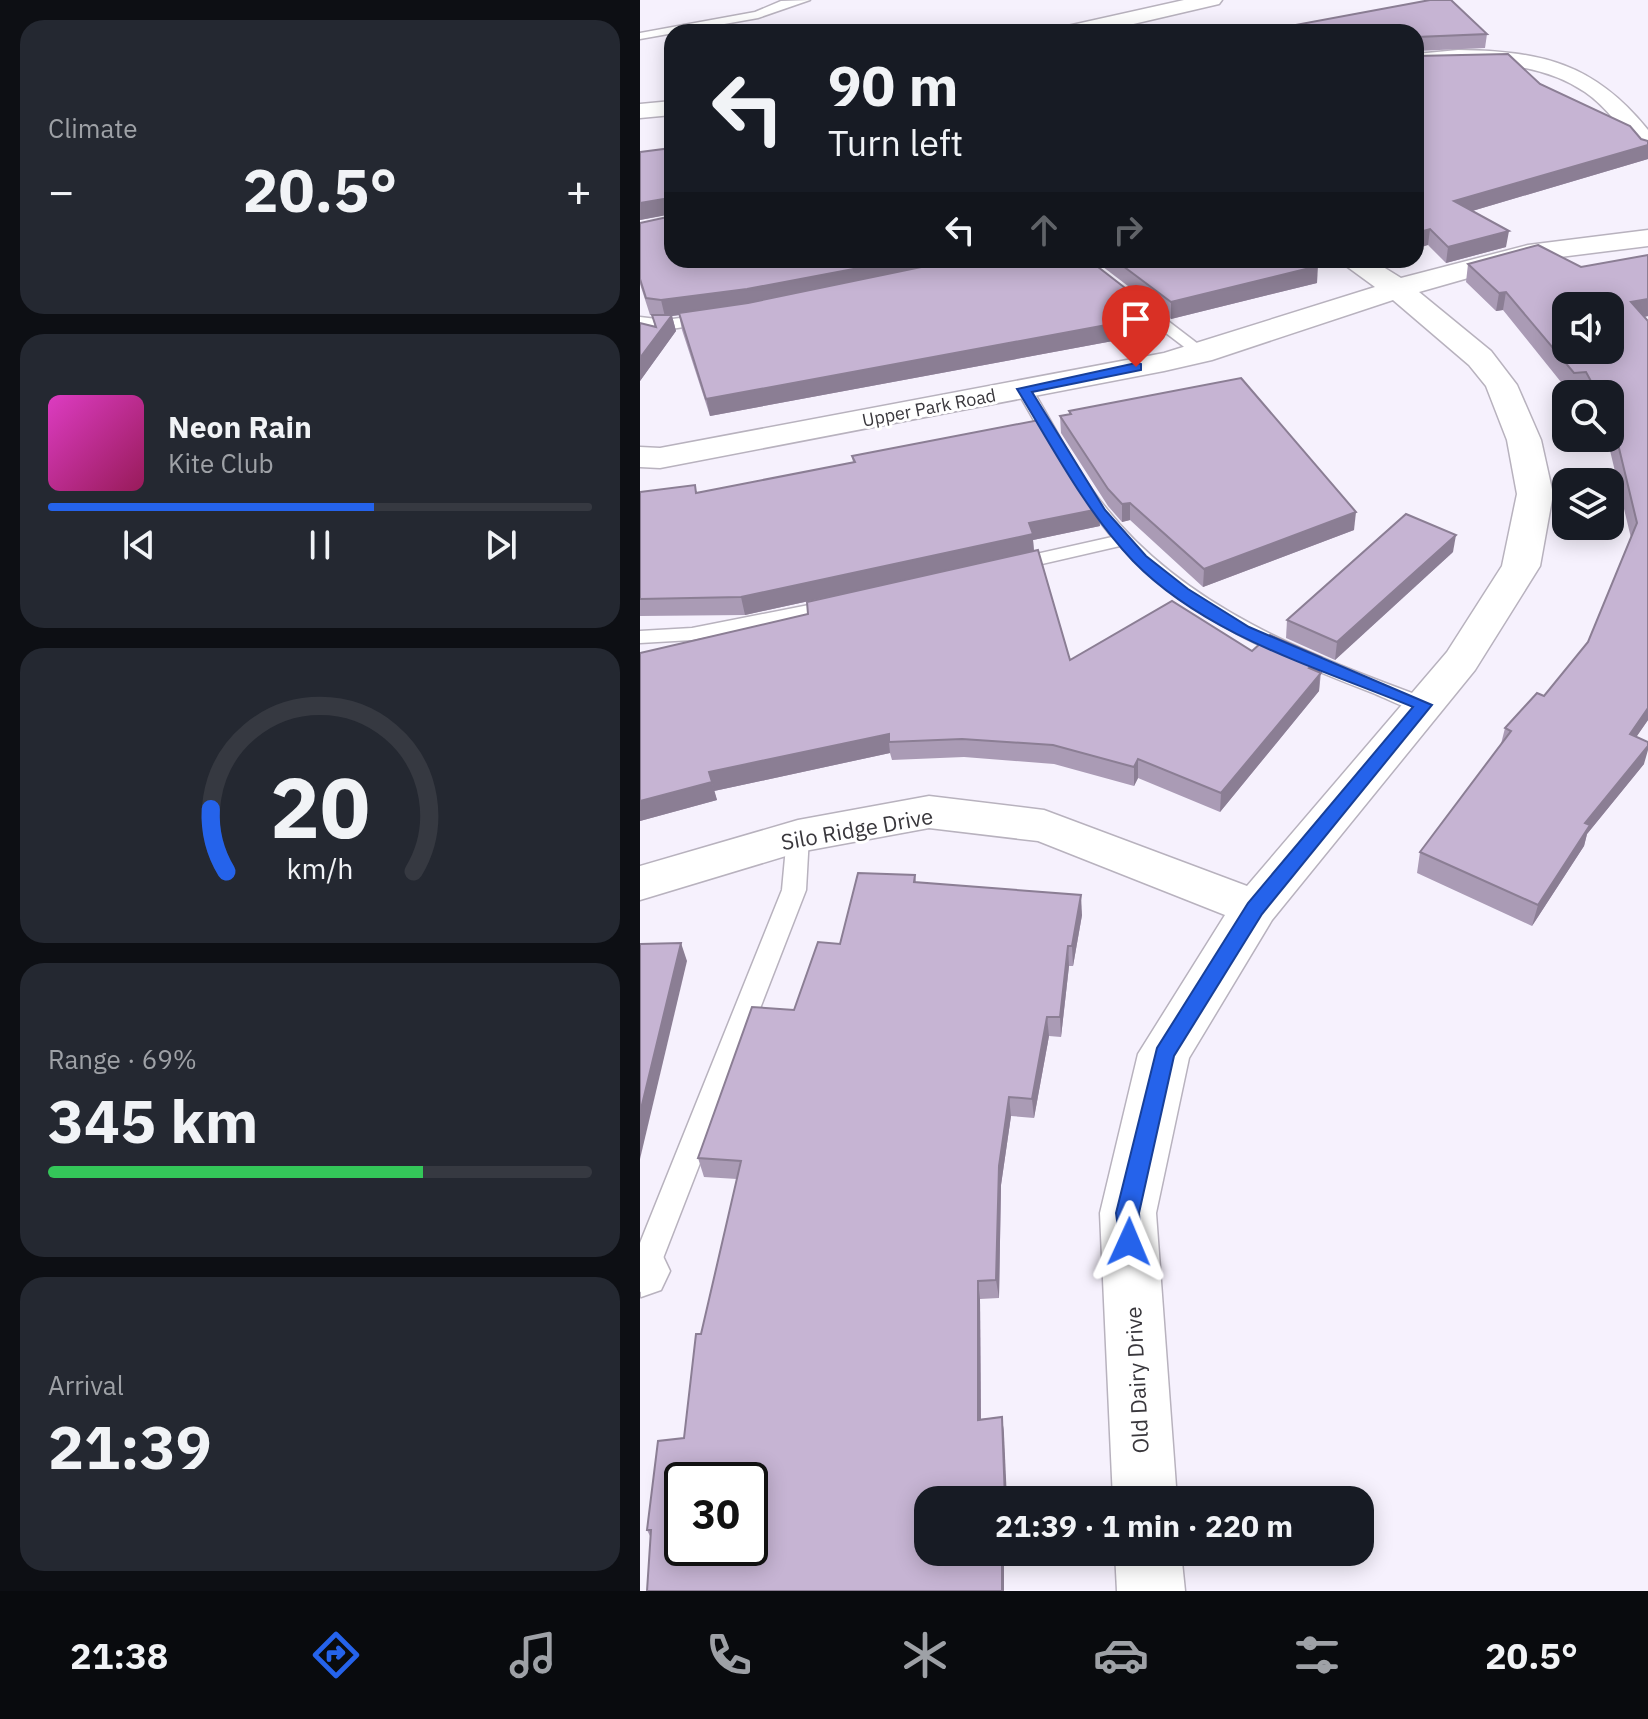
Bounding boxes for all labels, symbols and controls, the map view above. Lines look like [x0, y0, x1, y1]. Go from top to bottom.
text: 90 m [828, 49, 958, 121]
icon: left [696, 56, 800, 160]
text: Climate [48, 111, 138, 145]
text: Turn left [828, 119, 963, 166]
text: 20.5° [243, 150, 397, 229]
text: − [48, 162, 74, 219]
text: + [566, 162, 592, 219]
icon: left [938, 208, 982, 252]
icon: ahead [1022, 208, 1066, 252]
icon: right [1106, 208, 1150, 252]
pin [1102, 285, 1170, 367]
map controls [1552, 292, 1624, 540]
button: sound [1552, 292, 1624, 364]
icon: arrive [1114, 297, 1158, 341]
button: search [1552, 380, 1624, 452]
street label: Upper Park Road [860, 383, 998, 432]
text: Neon Rain [168, 407, 312, 446]
text: Kite Club [168, 446, 273, 480]
button: layers [1552, 468, 1624, 540]
icon: previous [117, 523, 161, 567]
icon: pause [298, 523, 342, 567]
icon: next [479, 523, 523, 567]
text: 20 [270, 752, 370, 860]
street label: Silo Ridge Drive [779, 801, 935, 856]
text: km/h [286, 850, 354, 887]
text: Range · 69% [48, 1042, 197, 1076]
text: 345 km [48, 1081, 258, 1160]
position arrow [1087, 1200, 1171, 1284]
street label: Old Dairy Drive [1118, 1306, 1155, 1454]
text: Arrival [48, 1368, 124, 1402]
text: 21:39 [48, 1407, 212, 1486]
speed limit sign: 30 [664, 1462, 768, 1566]
text: 21:39 · 1 min · 220 m [995, 1506, 1293, 1545]
icon: directions [308, 1627, 364, 1683]
icon: music [505, 1627, 561, 1683]
icon: phone [701, 1627, 757, 1683]
icon: climate [897, 1627, 953, 1683]
icon: car [1093, 1627, 1149, 1683]
icon: filters [1289, 1627, 1345, 1683]
text: 21:38 [70, 1632, 168, 1679]
text: 20.5° [1485, 1632, 1578, 1679]

